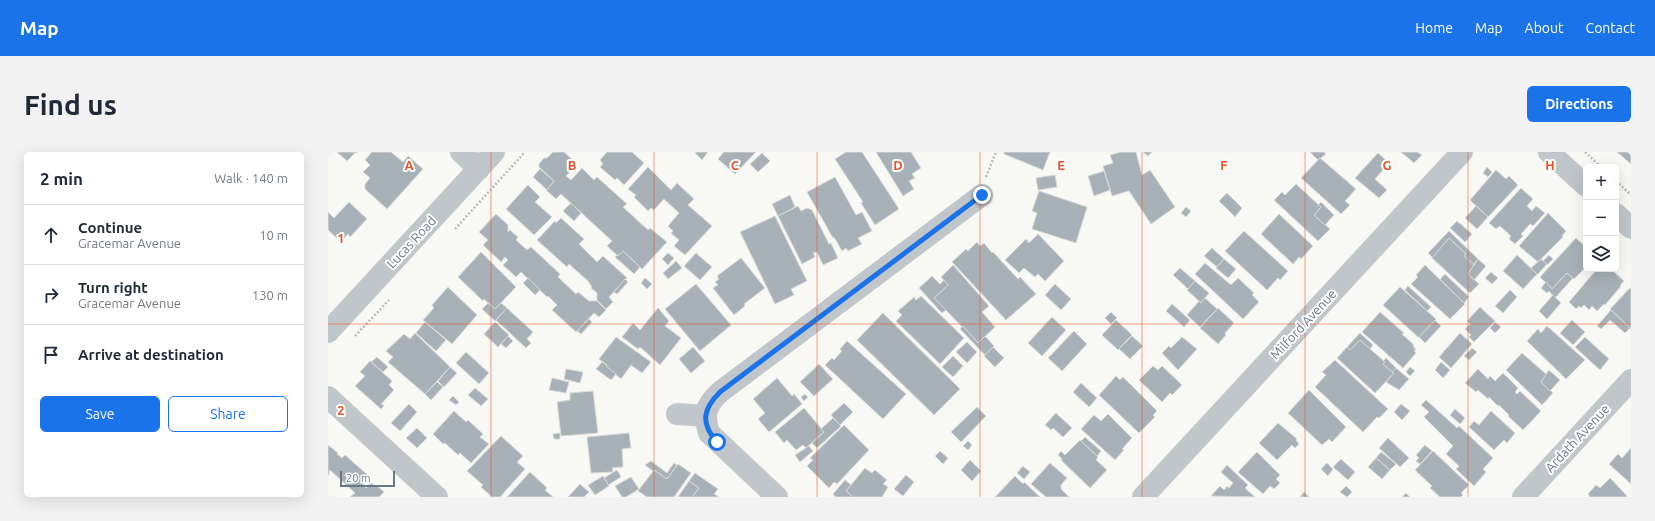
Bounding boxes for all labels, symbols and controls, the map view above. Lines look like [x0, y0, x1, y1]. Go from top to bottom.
text: Map [20, 17, 59, 39]
text: Home [1415, 20, 1453, 36]
text: Map [1475, 20, 1503, 36]
text: About [1525, 20, 1564, 36]
text: Contact [1586, 20, 1635, 36]
button: Directions [1527, 86, 1631, 122]
text: Find us [24, 89, 117, 120]
text: A [404, 158, 414, 172]
text: B [568, 158, 577, 172]
text: C [731, 158, 740, 172]
text: D [893, 158, 903, 172]
text: E [1057, 158, 1065, 172]
text: F [1220, 158, 1228, 172]
text: G [1383, 158, 1392, 172]
text: H [1545, 158, 1555, 172]
map controls [1583, 164, 1619, 272]
button: + [1583, 164, 1619, 200]
text: 2 min [40, 169, 83, 188]
text: Walk · 140 m [214, 171, 288, 185]
route end [973, 186, 991, 204]
button: − [1583, 200, 1619, 236]
street label: Lucas Road [384, 213, 438, 271]
text: Continue [78, 219, 142, 236]
icon: ahead [40, 224, 62, 246]
text: 10 m [259, 228, 288, 242]
text: 1 [337, 231, 345, 245]
text: Gracemar Avenue [78, 236, 181, 250]
button: layers [1583, 236, 1619, 272]
text: Turn right [78, 279, 148, 296]
icon: right [40, 284, 62, 306]
street label: Milford Avenue [1267, 286, 1339, 362]
text: 130 m [252, 288, 288, 302]
text: Gracemar Avenue [78, 296, 181, 310]
icon: arrive [40, 344, 62, 366]
text: Arrive at destination [78, 346, 224, 363]
button: Save [40, 396, 160, 432]
button: Share [168, 396, 288, 432]
street label: Ardath Avenue [1542, 401, 1612, 475]
text: 2 [337, 403, 345, 417]
route start [708, 433, 726, 451]
scale bar [340, 469, 395, 488]
text: 20 m [346, 472, 370, 484]

